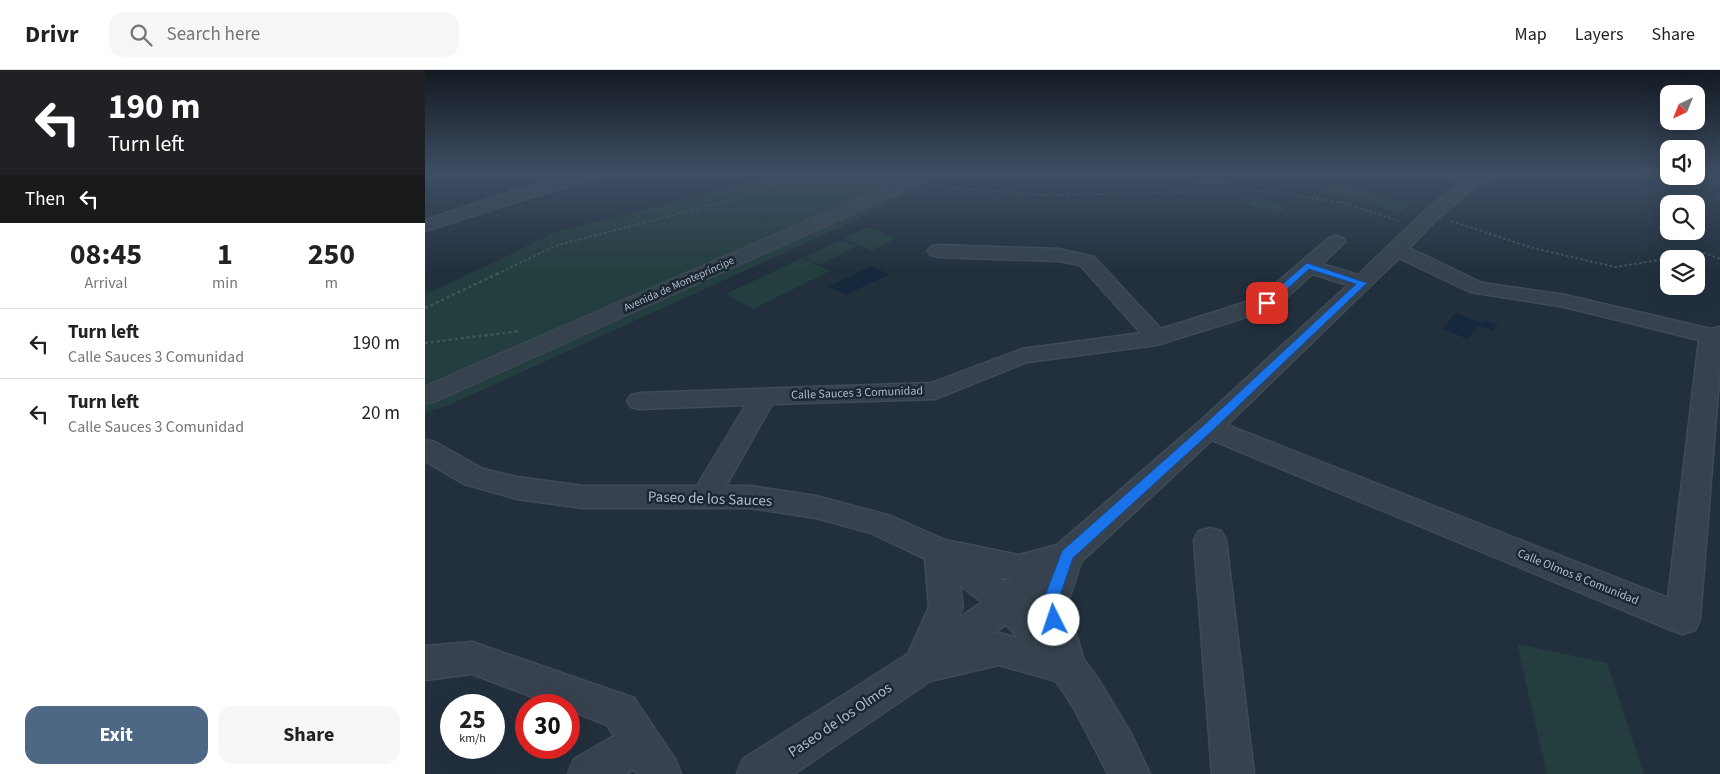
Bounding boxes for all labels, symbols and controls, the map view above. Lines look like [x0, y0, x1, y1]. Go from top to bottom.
search box [109, 12, 459, 57]
text: Drivr [25, 17, 79, 52]
icon: search [127, 21, 155, 49]
text: Search here [167, 21, 260, 48]
text: Map [1515, 22, 1547, 47]
text: Layers [1575, 22, 1624, 47]
text: Share [1652, 22, 1695, 47]
text: 190 m [108, 82, 200, 132]
north arrow [1660, 85, 1705, 130]
map controls [1660, 85, 1705, 295]
icon: left [25, 90, 90, 155]
text: Turn left [108, 128, 184, 160]
button: sound [1660, 140, 1705, 185]
icon: left [75, 185, 103, 213]
text: Then [25, 186, 65, 213]
button: search [1660, 195, 1705, 240]
text: 08:45 [70, 233, 142, 276]
text: 1 [217, 233, 233, 276]
text: 250 [308, 233, 355, 276]
button: layers [1660, 250, 1705, 295]
street label: Avenida de Montepríncipe [621, 253, 737, 315]
text: Arrival [84, 272, 127, 294]
text: min [212, 272, 238, 294]
text: m [325, 272, 338, 294]
pin [1246, 282, 1288, 324]
icon: arrive [1253, 289, 1281, 317]
text: Turn left [68, 319, 139, 346]
icon: left [25, 330, 53, 358]
text: 190 m [352, 330, 400, 357]
text: Calle Sauces 3 Comunidad [68, 346, 244, 368]
street label: Calle Sauces 3 Comunidad [791, 382, 923, 404]
text: Turn left [68, 389, 139, 416]
icon: left [25, 400, 53, 428]
text: 20 m [362, 400, 400, 427]
text: Calle Sauces 3 Comunidad [68, 416, 244, 438]
street label: Paseo de los Sauces [648, 486, 772, 512]
street label: Calle Olmos 8 Comunidad [1515, 545, 1641, 609]
position arrow [1027, 593, 1079, 645]
street label: Paseo de los Olmos [784, 678, 896, 762]
speed limit sign: 30 [515, 694, 580, 759]
text: 25 [459, 702, 486, 738]
button: Exit [25, 706, 208, 764]
button: Share [218, 706, 400, 764]
text: km/h [459, 730, 486, 747]

